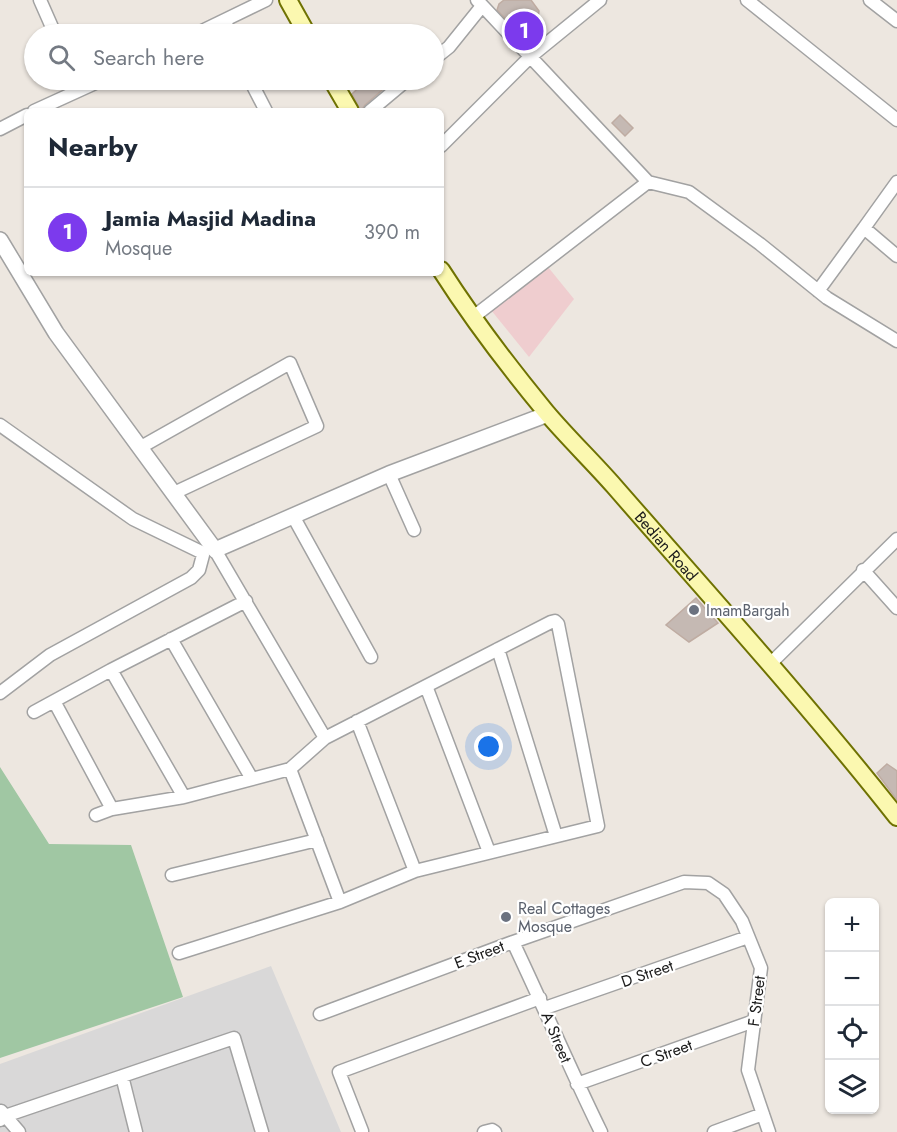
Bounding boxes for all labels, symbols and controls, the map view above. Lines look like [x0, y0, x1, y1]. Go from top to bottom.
pin: 1 [504, 9, 544, 54]
search box [24, 24, 444, 90]
icon: search [45, 41, 78, 74]
text: Search here [93, 41, 204, 73]
text: Nearby [48, 128, 137, 166]
text: Jamia Masjid Madina [105, 202, 316, 234]
text: 1 [62, 218, 73, 247]
text: 390 m [364, 218, 420, 247]
text: Mosque [105, 234, 172, 263]
street label: Bedian Road [629, 506, 703, 586]
place label: ImamBargah [706, 599, 790, 622]
marker: ImamBargah [687, 603, 701, 617]
your location [474, 732, 503, 761]
place label: Real Cottages Mosque [518, 897, 610, 938]
map controls [825, 898, 879, 1114]
button: + [825, 898, 879, 952]
marker: Real Cottages Mosque [499, 910, 513, 924]
street label: E Street [451, 934, 508, 974]
button: − [825, 952, 879, 1006]
street label: D Street [618, 954, 677, 993]
street label: F Street [742, 974, 771, 1028]
button: locate [825, 1006, 879, 1060]
street label: A Street [535, 1008, 578, 1066]
street label: C Street [637, 1033, 696, 1074]
button: layers [825, 1060, 879, 1114]

